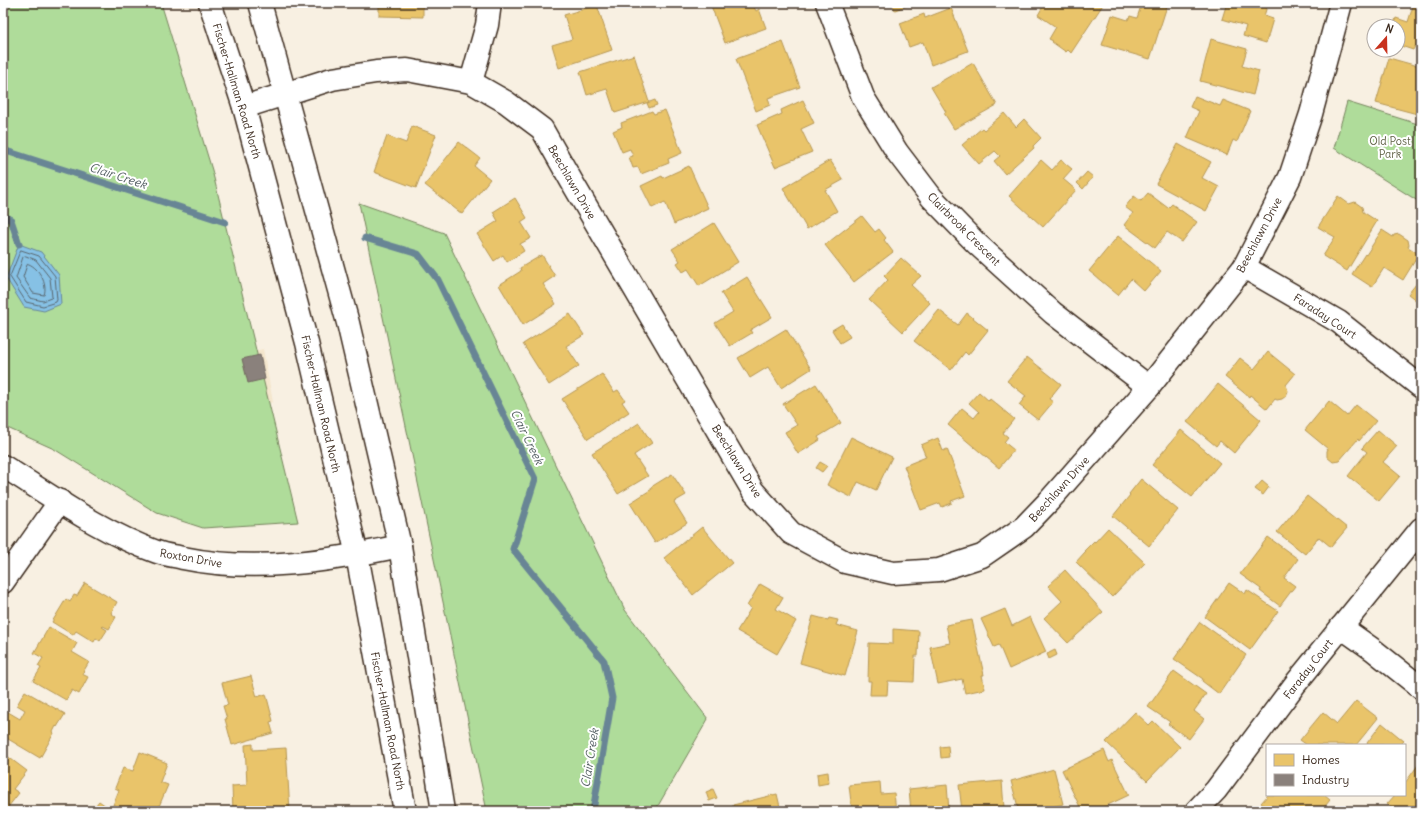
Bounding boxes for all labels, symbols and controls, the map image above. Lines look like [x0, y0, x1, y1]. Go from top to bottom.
north arrow [1366, 18, 1406, 58]
text: N [1383, 21, 1395, 36]
street label: Fischer-Hallman Road North [210, 22, 264, 160]
park label: Old Post Park [1369, 134, 1411, 161]
street label: Beechlawn Drive [545, 142, 599, 222]
water label: Clair Creek [88, 159, 150, 192]
street label: Clairbrook Crescent [925, 190, 1004, 269]
street label: Beechlawn Drive [1233, 195, 1285, 275]
street label: Faraday Court [1291, 290, 1359, 342]
street label: Fischer-Hallman Road North [298, 334, 344, 474]
water label: Clair Creek [508, 407, 548, 468]
street label: Beechlawn Drive [709, 422, 765, 500]
street label: Beechlawn Drive [1026, 453, 1092, 525]
street label: Roxton Drive [159, 546, 223, 570]
street label: Faraday Court [1280, 636, 1336, 702]
street label: Fischer-Hallman Road North [368, 651, 408, 791]
water label: Clair Creek [577, 727, 602, 788]
legend [1266, 744, 1406, 796]
text: Homes [1302, 752, 1340, 767]
text: Industry [1302, 772, 1349, 787]

